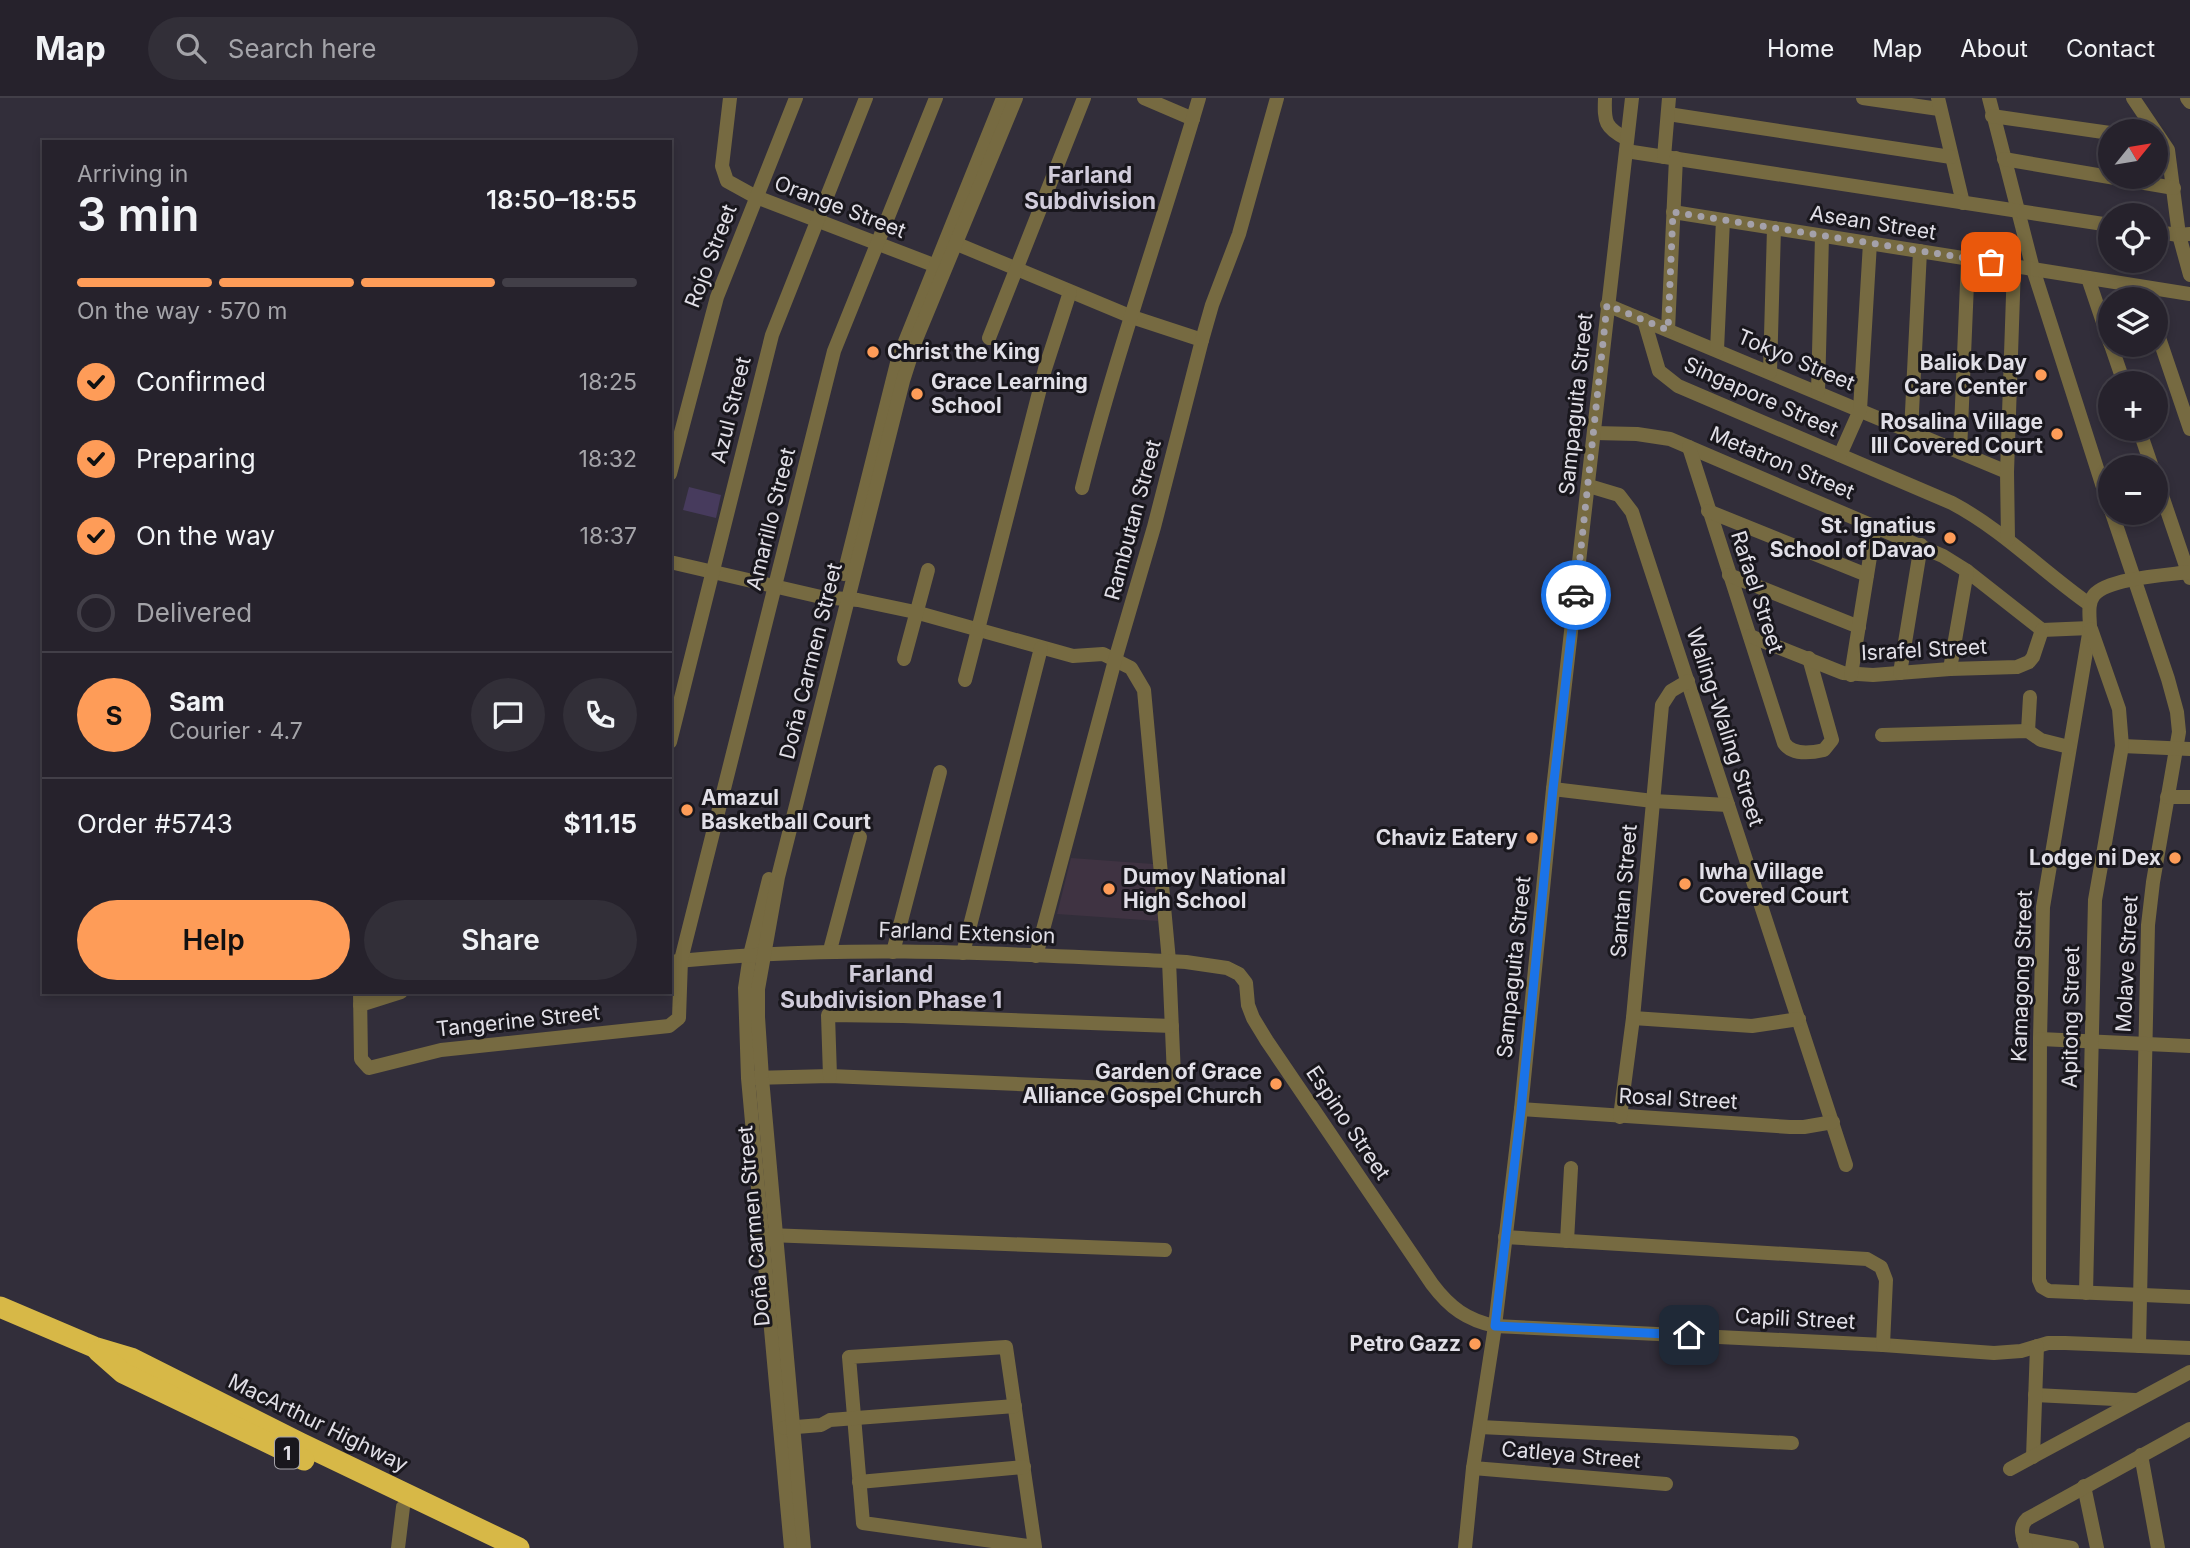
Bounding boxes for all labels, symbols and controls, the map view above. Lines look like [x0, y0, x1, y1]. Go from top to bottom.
search box [148, 17, 638, 80]
text: Map [35, 28, 106, 68]
icon: search [172, 29, 210, 67]
text: Search here [228, 33, 376, 64]
text: Home [1767, 34, 1834, 63]
text: Map [1872, 34, 1922, 63]
text: About [1960, 34, 2028, 63]
text: Contact [2066, 34, 2155, 63]
north arrow [2098, 119, 2168, 189]
map controls [2098, 119, 2168, 525]
text: Arriving in [77, 160, 188, 188]
district label: Farland Subdivision [1024, 161, 1156, 215]
street label: Orange Street [771, 170, 909, 243]
text: 18:50–18:55 [486, 184, 637, 215]
text: 3 min [77, 186, 199, 242]
street label: Asean Street [1808, 200, 1938, 245]
street label: Rojo Street [679, 201, 742, 311]
button: locate [2098, 203, 2168, 273]
pin [1961, 232, 2021, 292]
icon: bag [1972, 243, 2010, 281]
button: layers [2098, 287, 2168, 357]
text: On the way · 570 m [77, 297, 287, 325]
street label: Sampaguita Street [1554, 312, 1598, 496]
street label: Tokyo Street [1734, 324, 1859, 396]
place label: Christ the King [887, 339, 1040, 364]
marker: Christ the King [865, 344, 881, 360]
place label: Baliok Day Care Center [1904, 350, 2027, 399]
street label: Singapore Street [1680, 351, 1842, 442]
street label: Azul Street [705, 354, 756, 466]
icon: check [77, 363, 115, 401]
text: Confirmed [136, 366, 266, 397]
marker: Baliok Day Care Center [2033, 367, 2049, 383]
text: 18:25 [579, 368, 637, 396]
place label: Grace Learning School [931, 369, 1088, 418]
button: + [2098, 371, 2168, 441]
marker: Grace Learning School [909, 386, 925, 402]
place label: Rosalina Village III Covered Court [1871, 409, 2043, 458]
street label: Metatron Street [1706, 421, 1858, 504]
marker: Rosalina Village III Covered Court [2049, 426, 2065, 442]
street label: Rambutan Street [1099, 437, 1166, 603]
icon: check [77, 440, 115, 478]
text: Preparing [136, 443, 256, 474]
text: 18:32 [579, 445, 637, 473]
street label: Amarillo Street [741, 445, 800, 593]
button: − [2098, 455, 2168, 525]
place label: St. Ignatius School of Davao [1770, 513, 1936, 562]
icon: check [77, 517, 115, 555]
text: On the way [136, 520, 275, 551]
text: 18:37 [580, 522, 637, 550]
street label: Rafael Street [1726, 528, 1789, 656]
marker: St. Ignatius School of Davao [1942, 530, 1958, 546]
street label: Doña Carmen Street [774, 560, 847, 762]
courier [1541, 560, 1611, 630]
icon: car [1557, 576, 1595, 614]
text: Delivered [136, 597, 252, 628]
street label: Waling-Waling Street [1682, 624, 1769, 830]
street label: Israfel Street [1860, 634, 1988, 665]
button: chat [471, 678, 545, 752]
button: phone [563, 678, 637, 752]
text: Sam [169, 686, 225, 717]
text: S [105, 700, 123, 731]
text: Courier · 4.7 [169, 717, 303, 745]
place label: Amazul Basketball Court [701, 785, 871, 834]
marker: Amazul Basketball Court [679, 802, 695, 818]
text: Order #5743 [77, 808, 233, 839]
text: $11.15 [563, 808, 637, 839]
street label: Santan Street [1605, 823, 1642, 959]
place label: Chaviz Eatery [1376, 825, 1518, 850]
marker: Chaviz Eatery [1524, 830, 1540, 846]
place label: Lodge ni Dex [2029, 845, 2161, 870]
marker: Lodge ni Dex [2167, 850, 2183, 866]
place label: Iwha Village Covered Court [1699, 859, 1849, 908]
place label: Dumoy National High School [1123, 864, 1286, 913]
street label: Sampaguita Street [1492, 875, 1536, 1059]
marker: Iwha Village Covered Court [1677, 876, 1693, 892]
marker: Dumoy National High School [1101, 881, 1117, 897]
street label: Kamagong Street [2006, 889, 2037, 1062]
street label: Molave Street [2110, 895, 2143, 1033]
button: Help [77, 900, 350, 980]
button: Share [364, 900, 637, 980]
street label: Farland Extension [878, 917, 1056, 948]
street label: Apitong Street [2057, 946, 2084, 1088]
district label: Farland Subdivision Phase 1 [780, 960, 1002, 1014]
street label: Tangerine Street [435, 999, 601, 1042]
place label: Garden of Grace Alliance Gospel Church [1022, 1059, 1262, 1108]
street label: Espino Street [1301, 1061, 1396, 1184]
marker: Garden of Grace Alliance Gospel Church [1268, 1076, 1284, 1092]
street label: Rosal Street [1618, 1083, 1738, 1114]
street label: Doña Carmen Street [732, 1124, 775, 1327]
street label: Capili Street [1734, 1303, 1856, 1334]
pin [1659, 1305, 1719, 1365]
icon: home [1670, 1316, 1708, 1354]
place label: Petro Gazz [1349, 1331, 1461, 1356]
marker: Petro Gazz [1467, 1336, 1483, 1352]
street label: MacArthur Highway [224, 1368, 412, 1477]
street label: Catleya Street [1500, 1436, 1642, 1473]
road number: 1 [275, 1438, 299, 1469]

